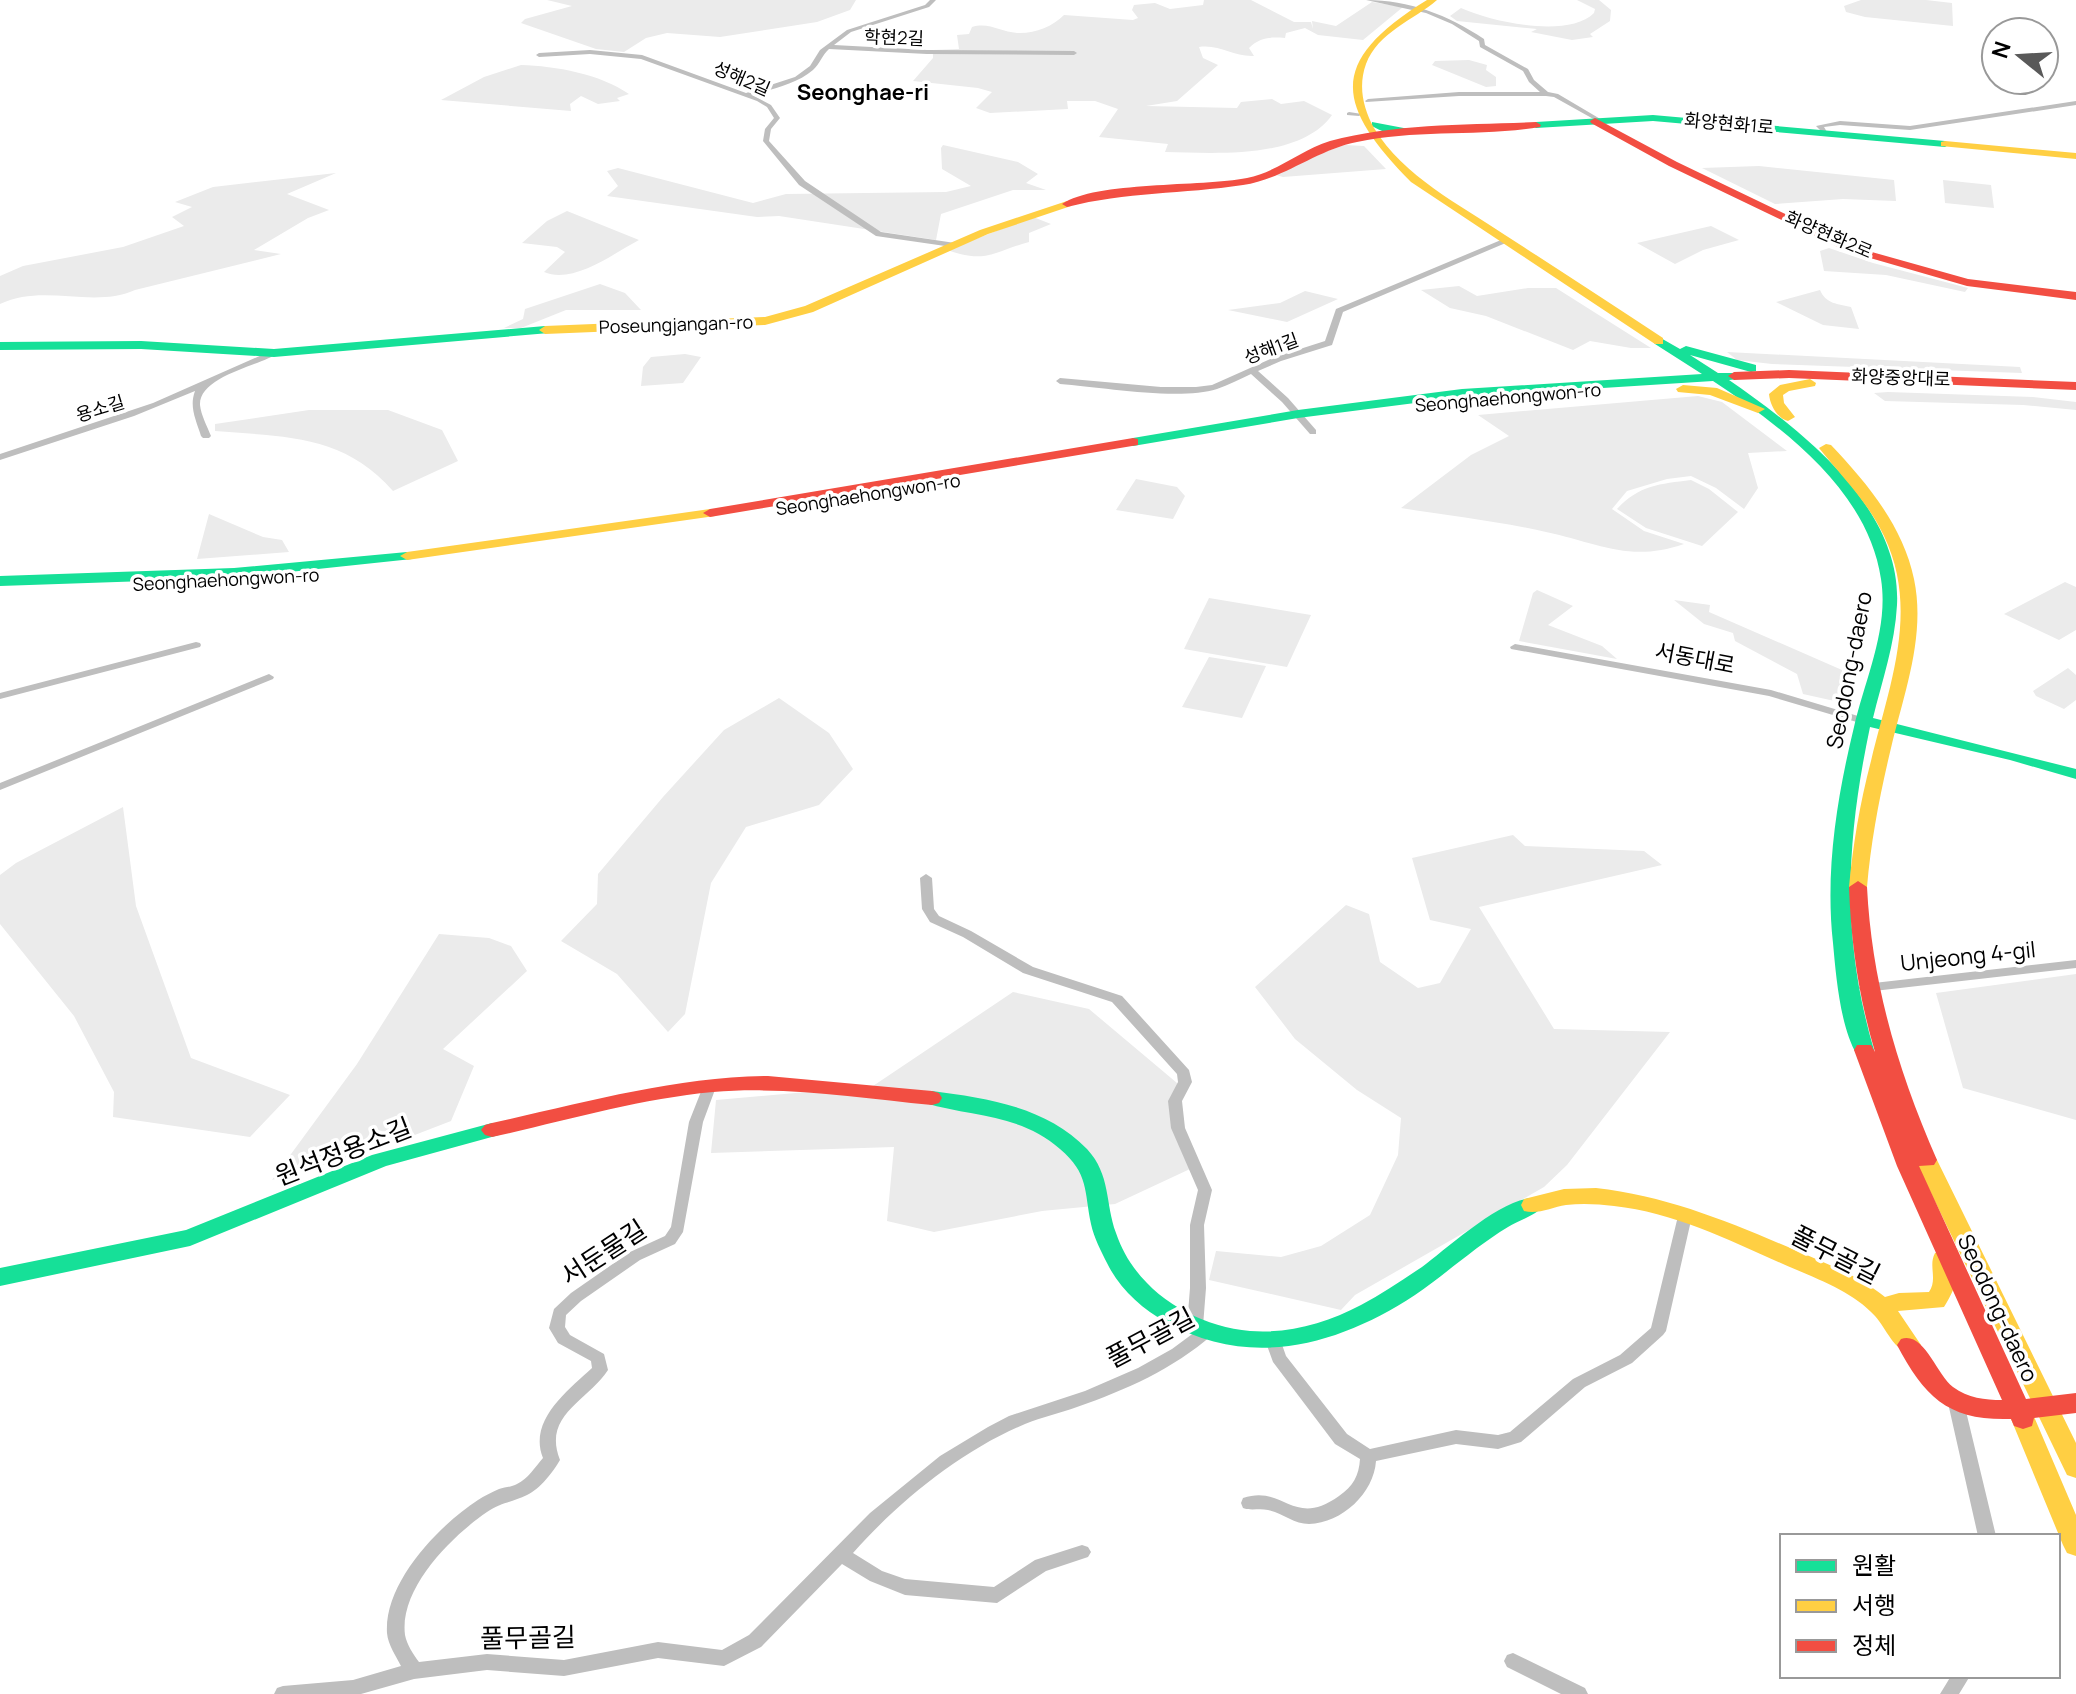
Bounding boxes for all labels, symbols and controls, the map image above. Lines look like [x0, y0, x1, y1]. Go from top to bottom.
north arrow [1980, 16, 2060, 96]
street label: 학현2길 [864, 24, 924, 50]
text: N [1984, 38, 2018, 62]
street label: 성해2길 [710, 55, 774, 101]
district label: Seonghae-ri [797, 77, 929, 107]
street label: 화양현화1로 [1683, 107, 1775, 139]
street label: 화양현화2로 [1781, 205, 1877, 263]
street label: Poseungjangan-ro [598, 309, 754, 339]
street label: 성해1길 [1240, 327, 1302, 369]
street label: 화양중앙대로 [1851, 363, 1951, 391]
street label: Seonghaehongwon-ro [1414, 377, 1602, 417]
street label: 용소길 [73, 389, 127, 427]
street label: Seonghaehongwon-ro [774, 468, 962, 520]
street label: Seonghaehongwon-ro [132, 562, 320, 596]
street label: Seodong-daero [1819, 589, 1879, 751]
street label: 서동대로 [1652, 636, 1738, 680]
street label: Unjeong 4-gil [1899, 934, 2037, 978]
street label: 원석정용소길 [270, 1108, 416, 1194]
street label: 서둔물길 [553, 1211, 653, 1293]
street label: 풀무골길 [1785, 1216, 1887, 1292]
street label: Seodong-daero [1951, 1229, 2045, 1387]
street label: 풀무골길 [1099, 1299, 1201, 1375]
legend [1780, 1534, 2060, 1678]
text: 원활 [1852, 1548, 1896, 1581]
text: 서행 [1852, 1588, 1896, 1621]
street label: 풀무골길 [480, 1618, 576, 1656]
text: 정체 [1852, 1628, 1896, 1661]

